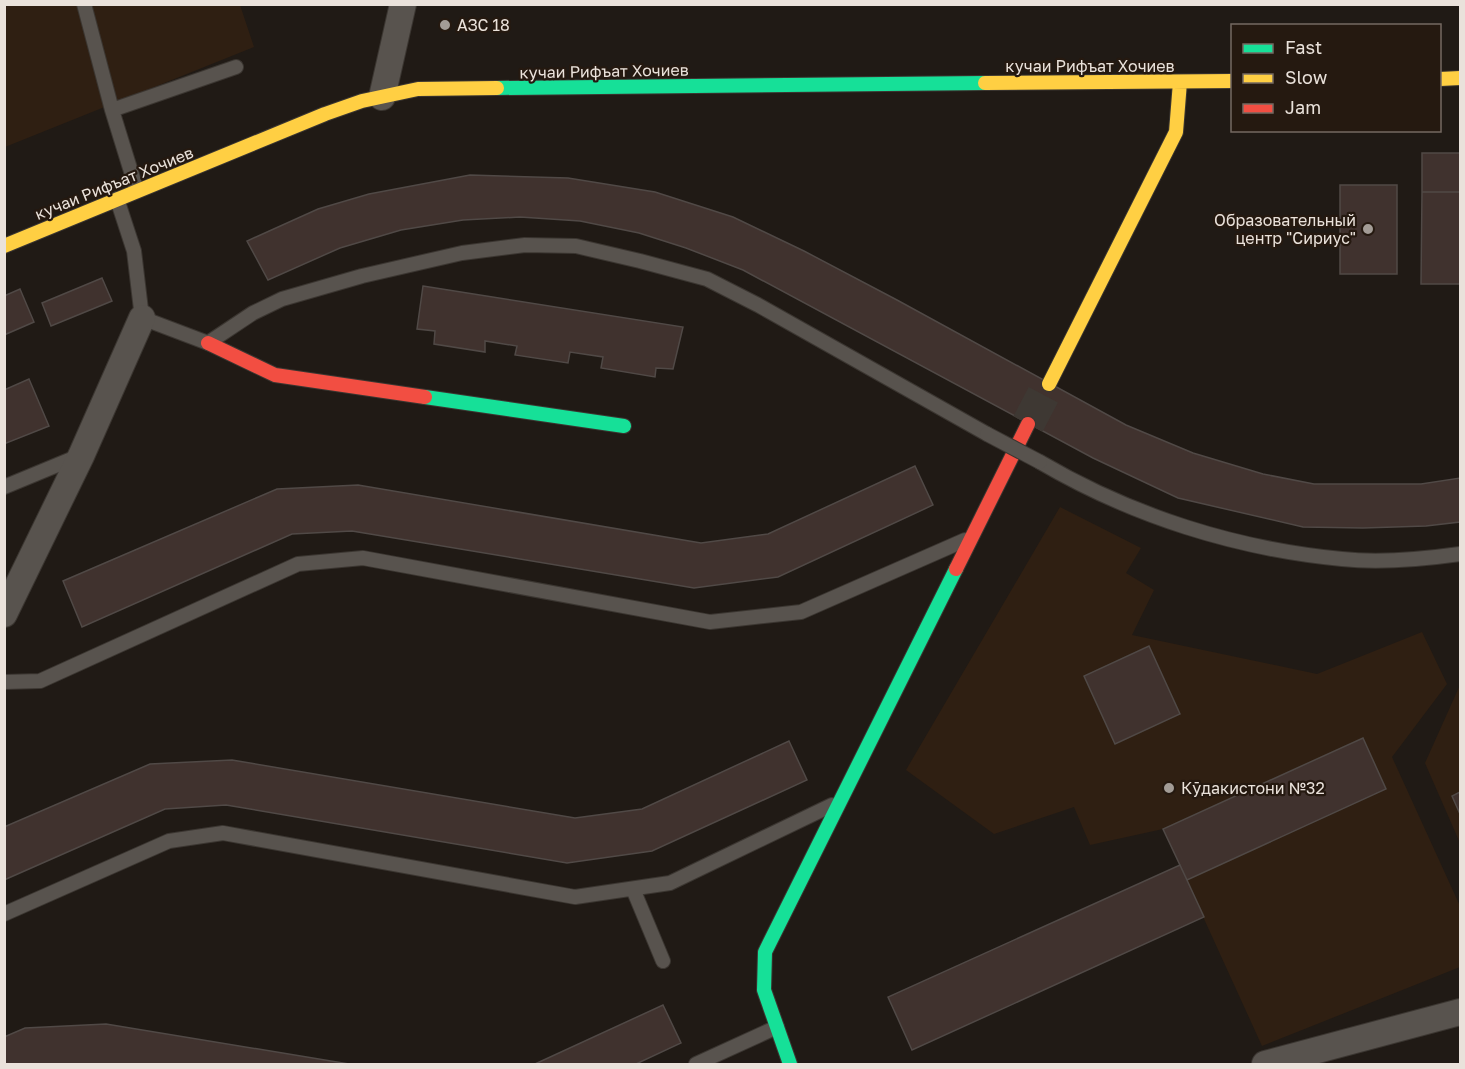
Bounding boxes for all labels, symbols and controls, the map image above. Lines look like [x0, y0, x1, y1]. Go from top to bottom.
place label: АЗС 18 [457, 15, 510, 35]
marker: АЗС 18 [438, 18, 452, 32]
legend [1231, 24, 1441, 132]
text: Fast [1285, 36, 1322, 58]
street label: кучаи Рифъат Хочиев [1005, 56, 1175, 76]
street label: кучаи Рифъат Хочиев [519, 60, 689, 82]
text: Slow [1285, 66, 1328, 88]
text: Jam [1285, 96, 1321, 118]
street label: кучаи Рифъат Хочиев [32, 142, 196, 224]
place label: Образовательный центр "Сириус" [1214, 210, 1356, 248]
marker: Образовательный центр "Сириус" [1361, 222, 1375, 236]
place label: Кӯдакистони №32 [1181, 778, 1325, 798]
marker: Кӯдакистони №32 [1162, 781, 1176, 795]

